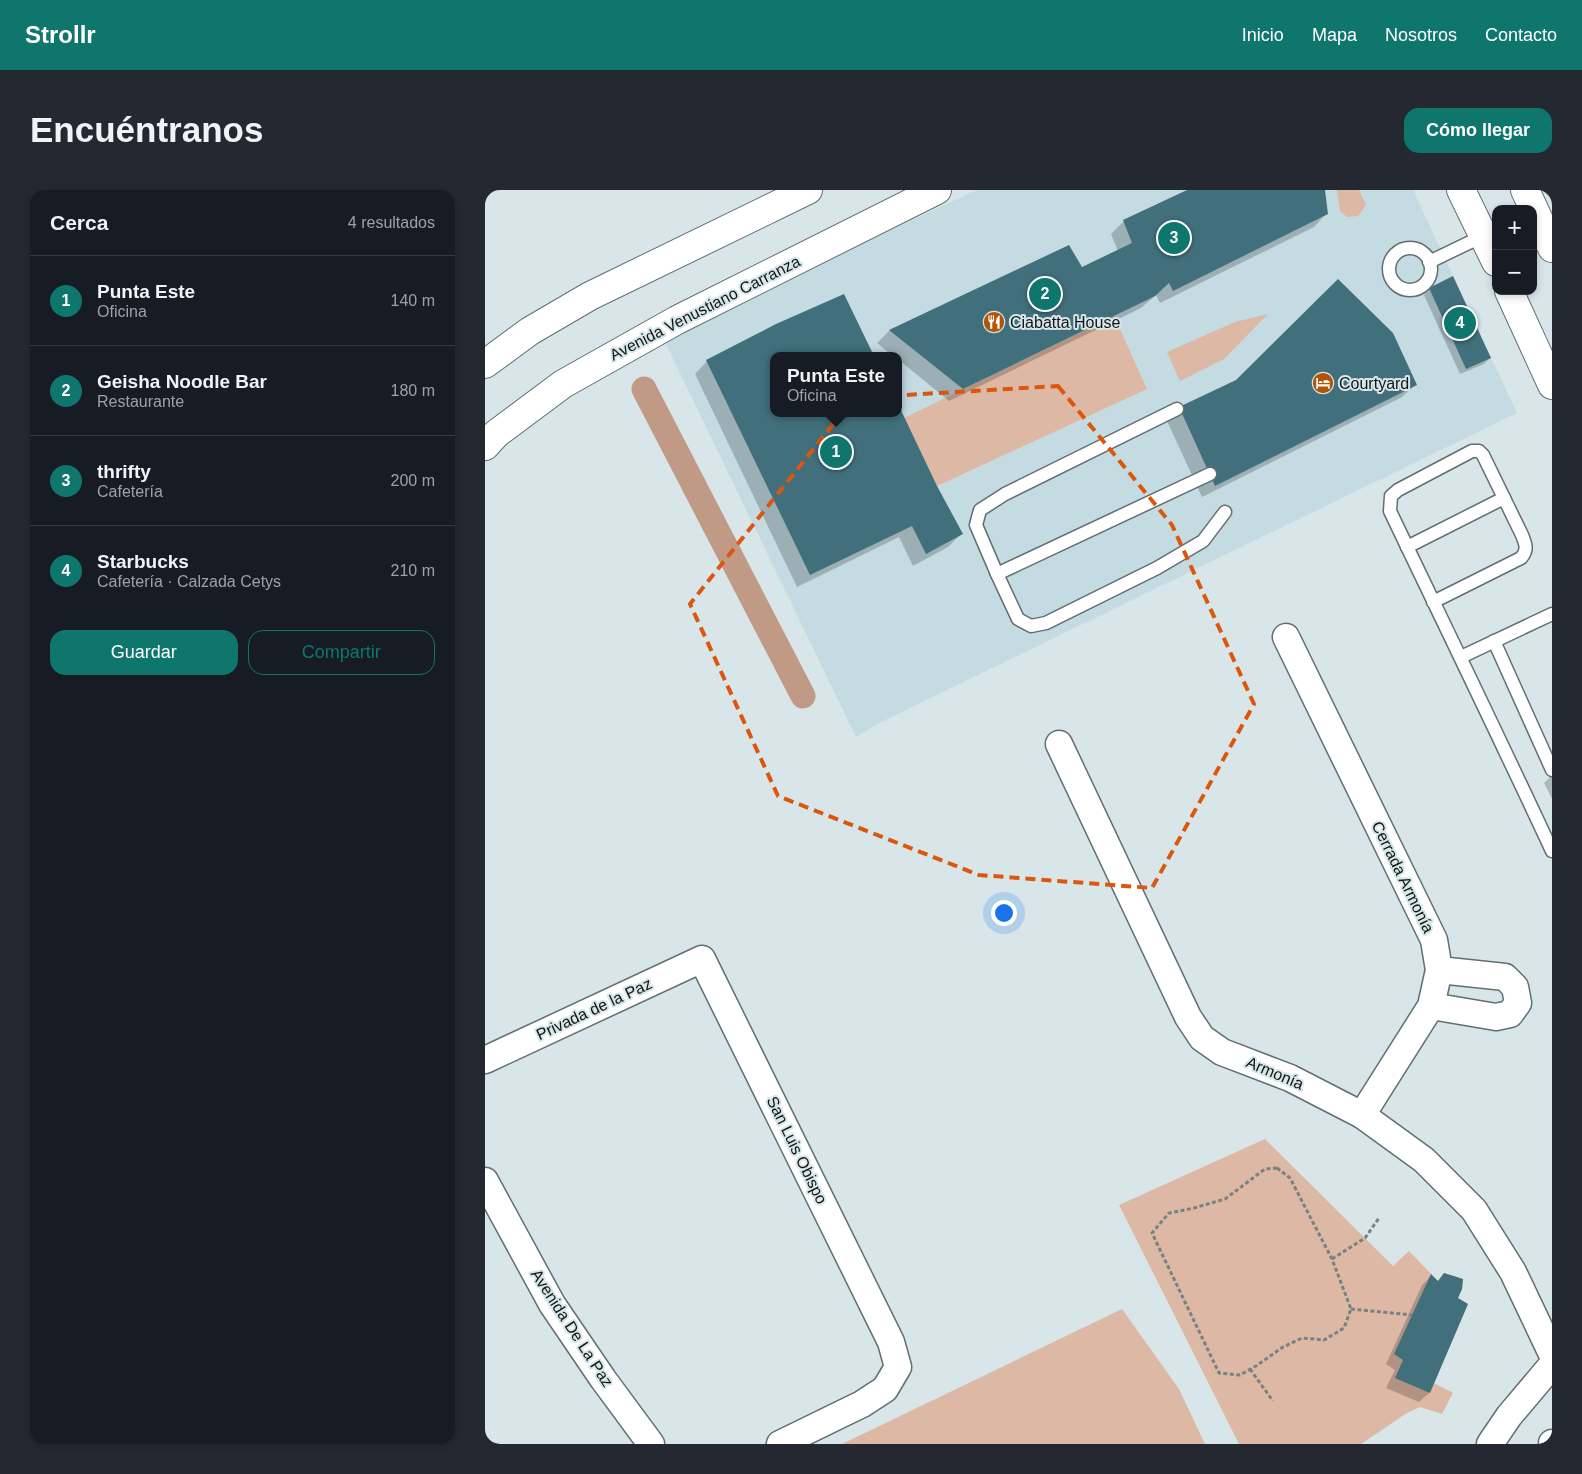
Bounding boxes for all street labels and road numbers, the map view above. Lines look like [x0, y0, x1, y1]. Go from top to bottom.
street label: Avenida Venustiano Carranza [607, 252, 803, 364]
street label: Cerrada Armonía [1369, 819, 1437, 936]
street label: Privada de la Paz [534, 975, 654, 1043]
street label: Armonía [1244, 1053, 1306, 1093]
street label: San Luis Obispo [764, 1094, 830, 1207]
street label: Avenida De La Paz [528, 1266, 616, 1390]

